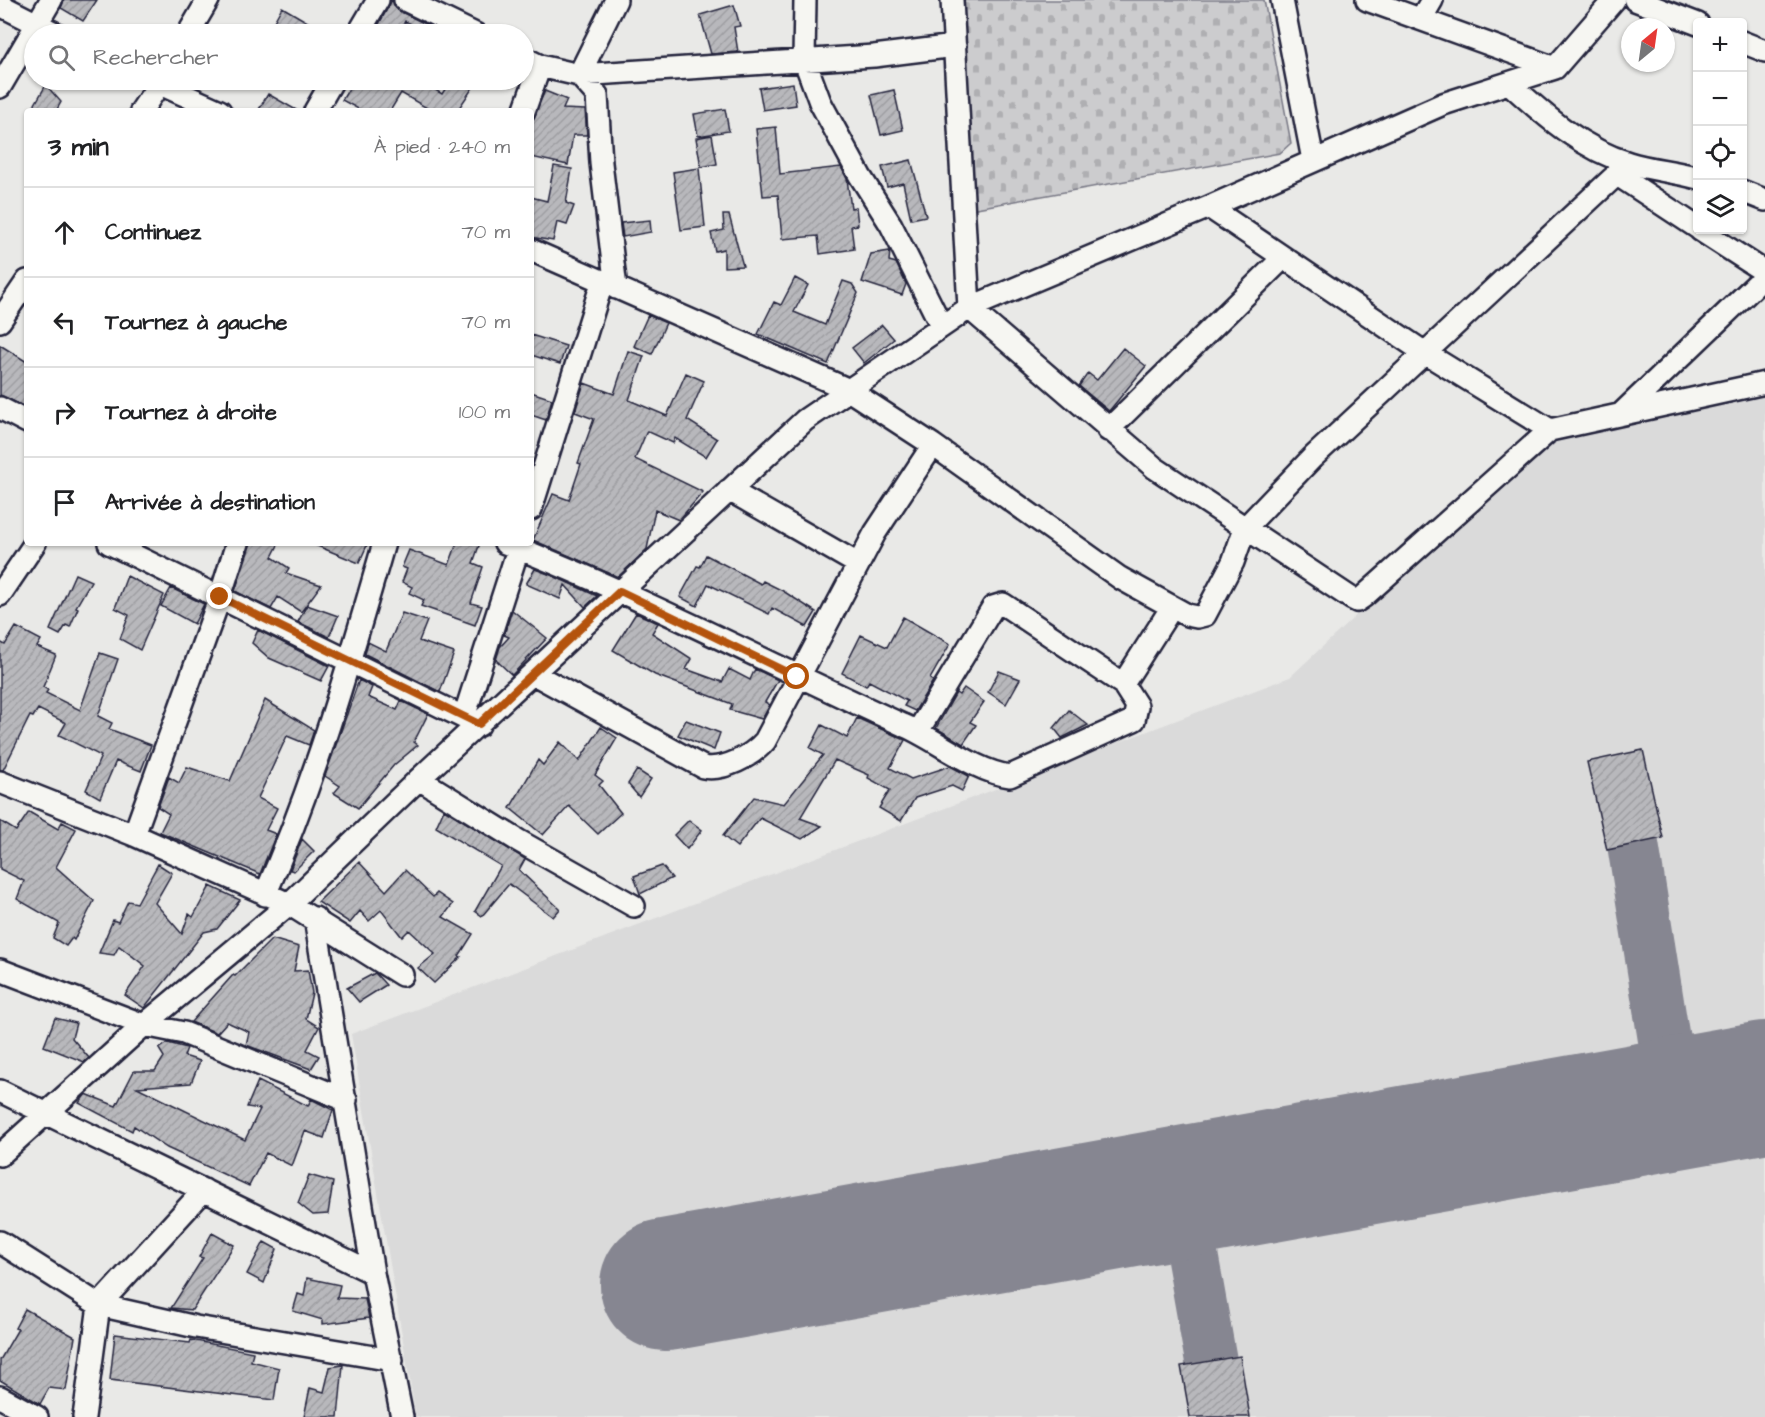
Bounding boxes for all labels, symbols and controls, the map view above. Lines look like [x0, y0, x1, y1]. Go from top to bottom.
north arrow [1621, 18, 1675, 72]
map controls [1693, 18, 1747, 234]
button: + [1693, 18, 1747, 72]
search box [24, 24, 534, 90]
icon: search [45, 41, 78, 74]
text: Rechercher [93, 42, 218, 73]
button: − [1693, 72, 1747, 126]
button: locate [1693, 126, 1747, 180]
text: 3 min [48, 129, 109, 165]
text: À pied · 240 m [374, 133, 510, 161]
button: layers [1693, 180, 1747, 234]
icon: ahead [48, 216, 81, 249]
text: Continuez [105, 217, 201, 248]
text: 70 m [462, 218, 510, 246]
icon: left [48, 306, 81, 339]
text: Tournez à gauche [105, 307, 287, 338]
text: 70 m [462, 308, 510, 336]
icon: right [48, 396, 81, 429]
text: Tournez à droite [105, 397, 277, 428]
text: 100 m [459, 398, 510, 426]
icon: arrive [48, 486, 81, 519]
text: Arrivée à destination [105, 487, 315, 518]
route end [206, 583, 232, 609]
route start [783, 663, 809, 689]

